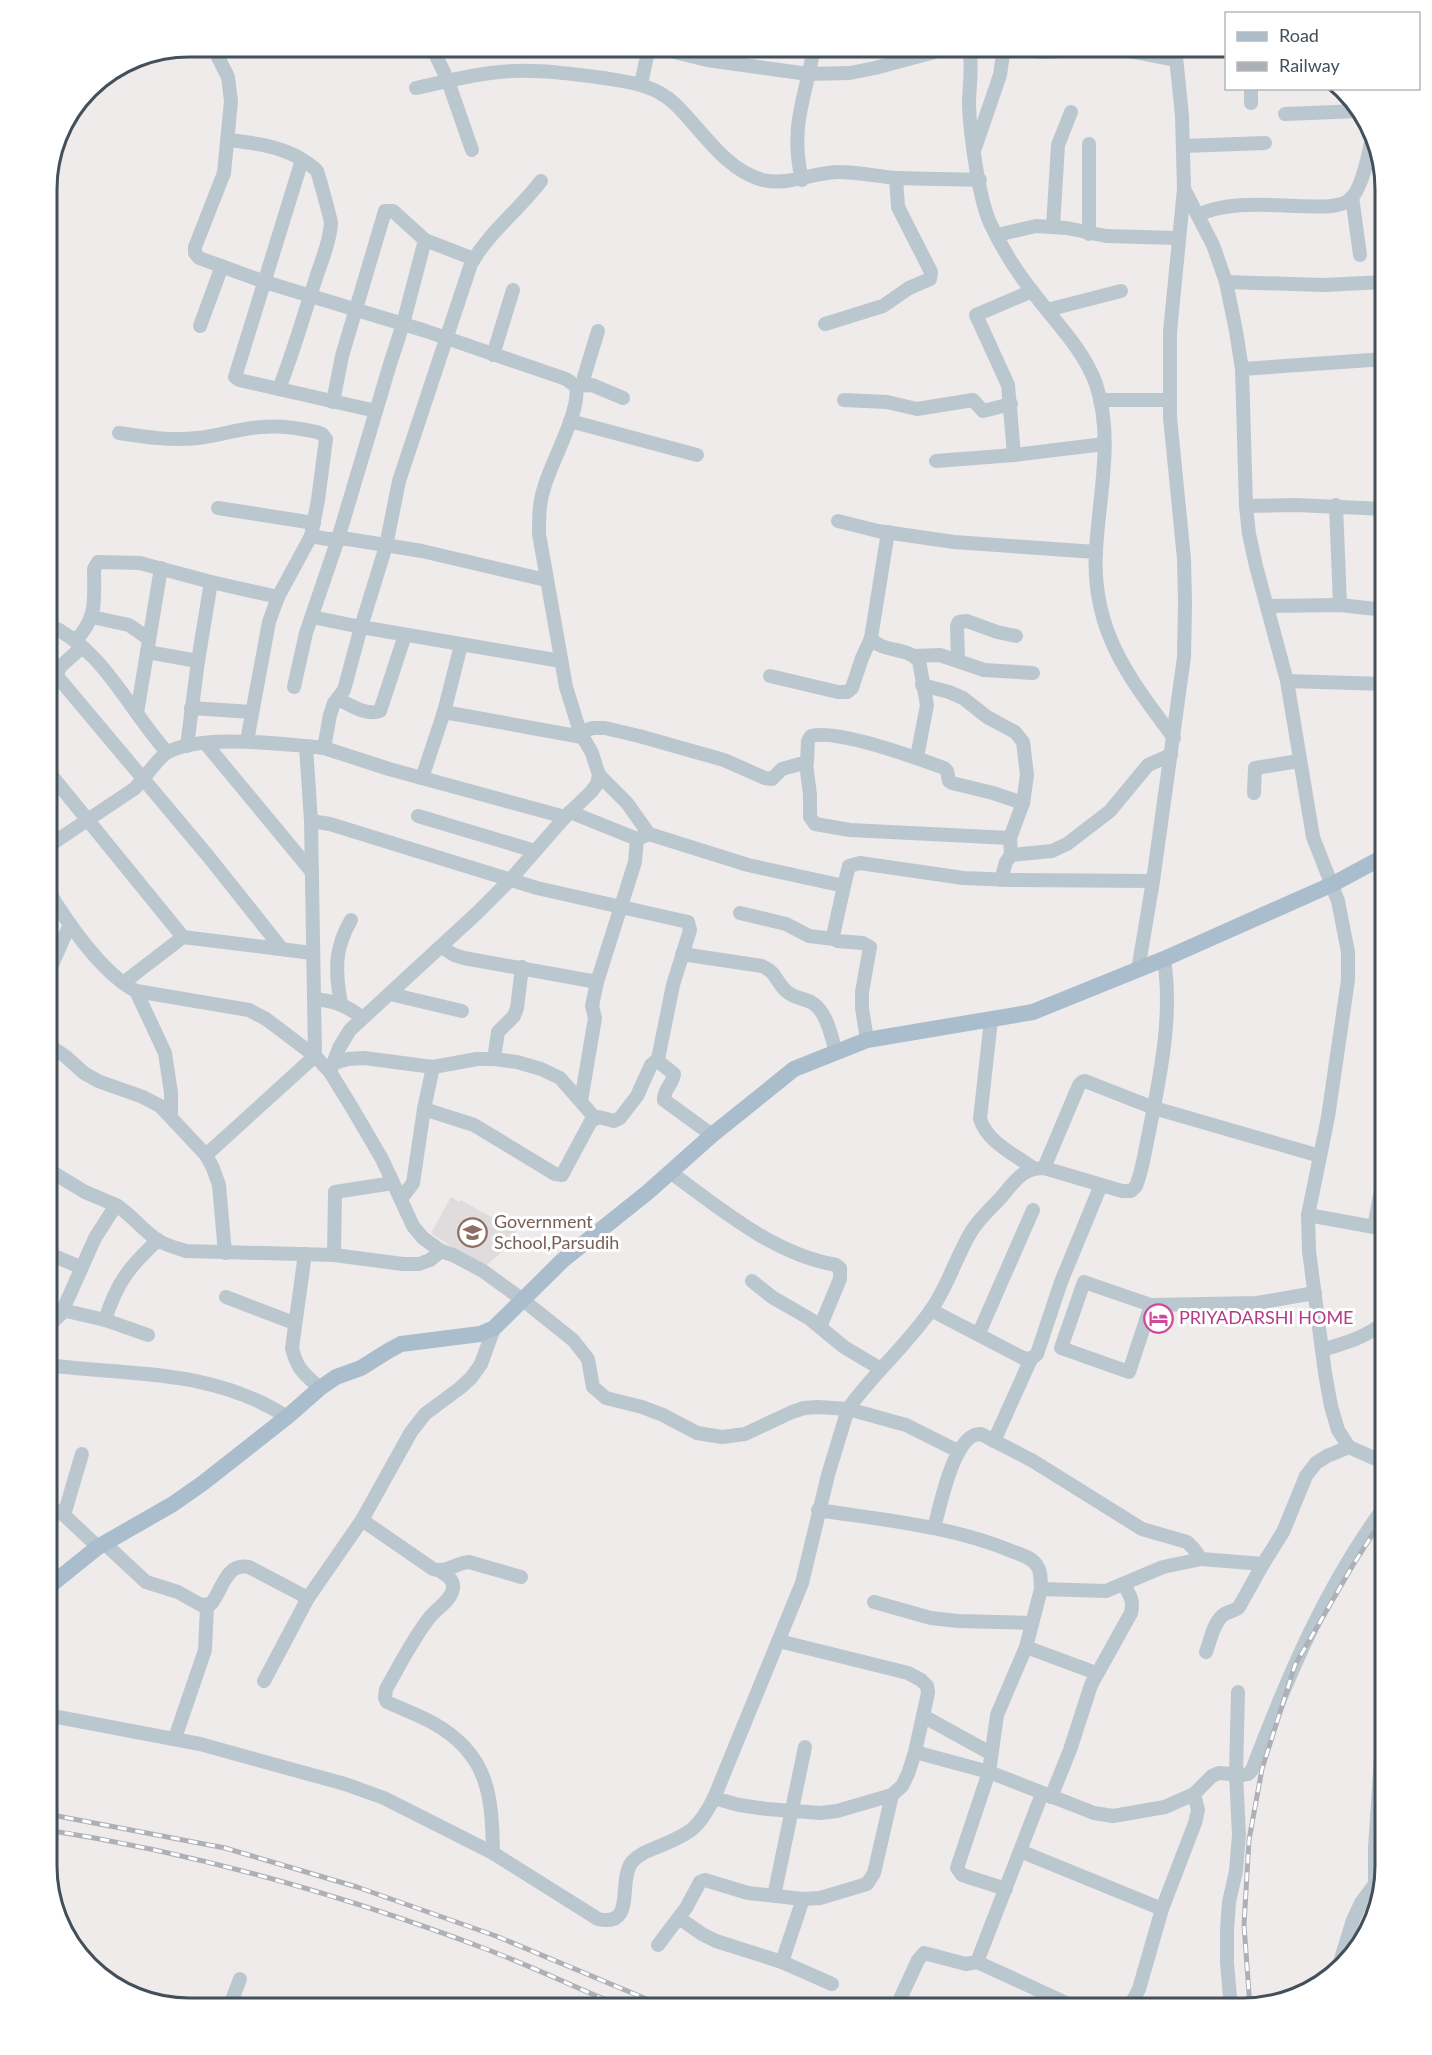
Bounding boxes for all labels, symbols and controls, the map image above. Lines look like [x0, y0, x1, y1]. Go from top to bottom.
legend [1225, 12, 1420, 90]
text: Road [1279, 24, 1319, 46]
text: Railway [1279, 54, 1340, 76]
place label: Government School,Parsudih [494, 1210, 619, 1253]
school or university icon: Government School,Parsudih [457, 1216, 489, 1248]
hotel icon: PRIYADARSHI HOME [1142, 1302, 1174, 1334]
place label: PRIYADARSHI HOME [1179, 1306, 1354, 1328]

